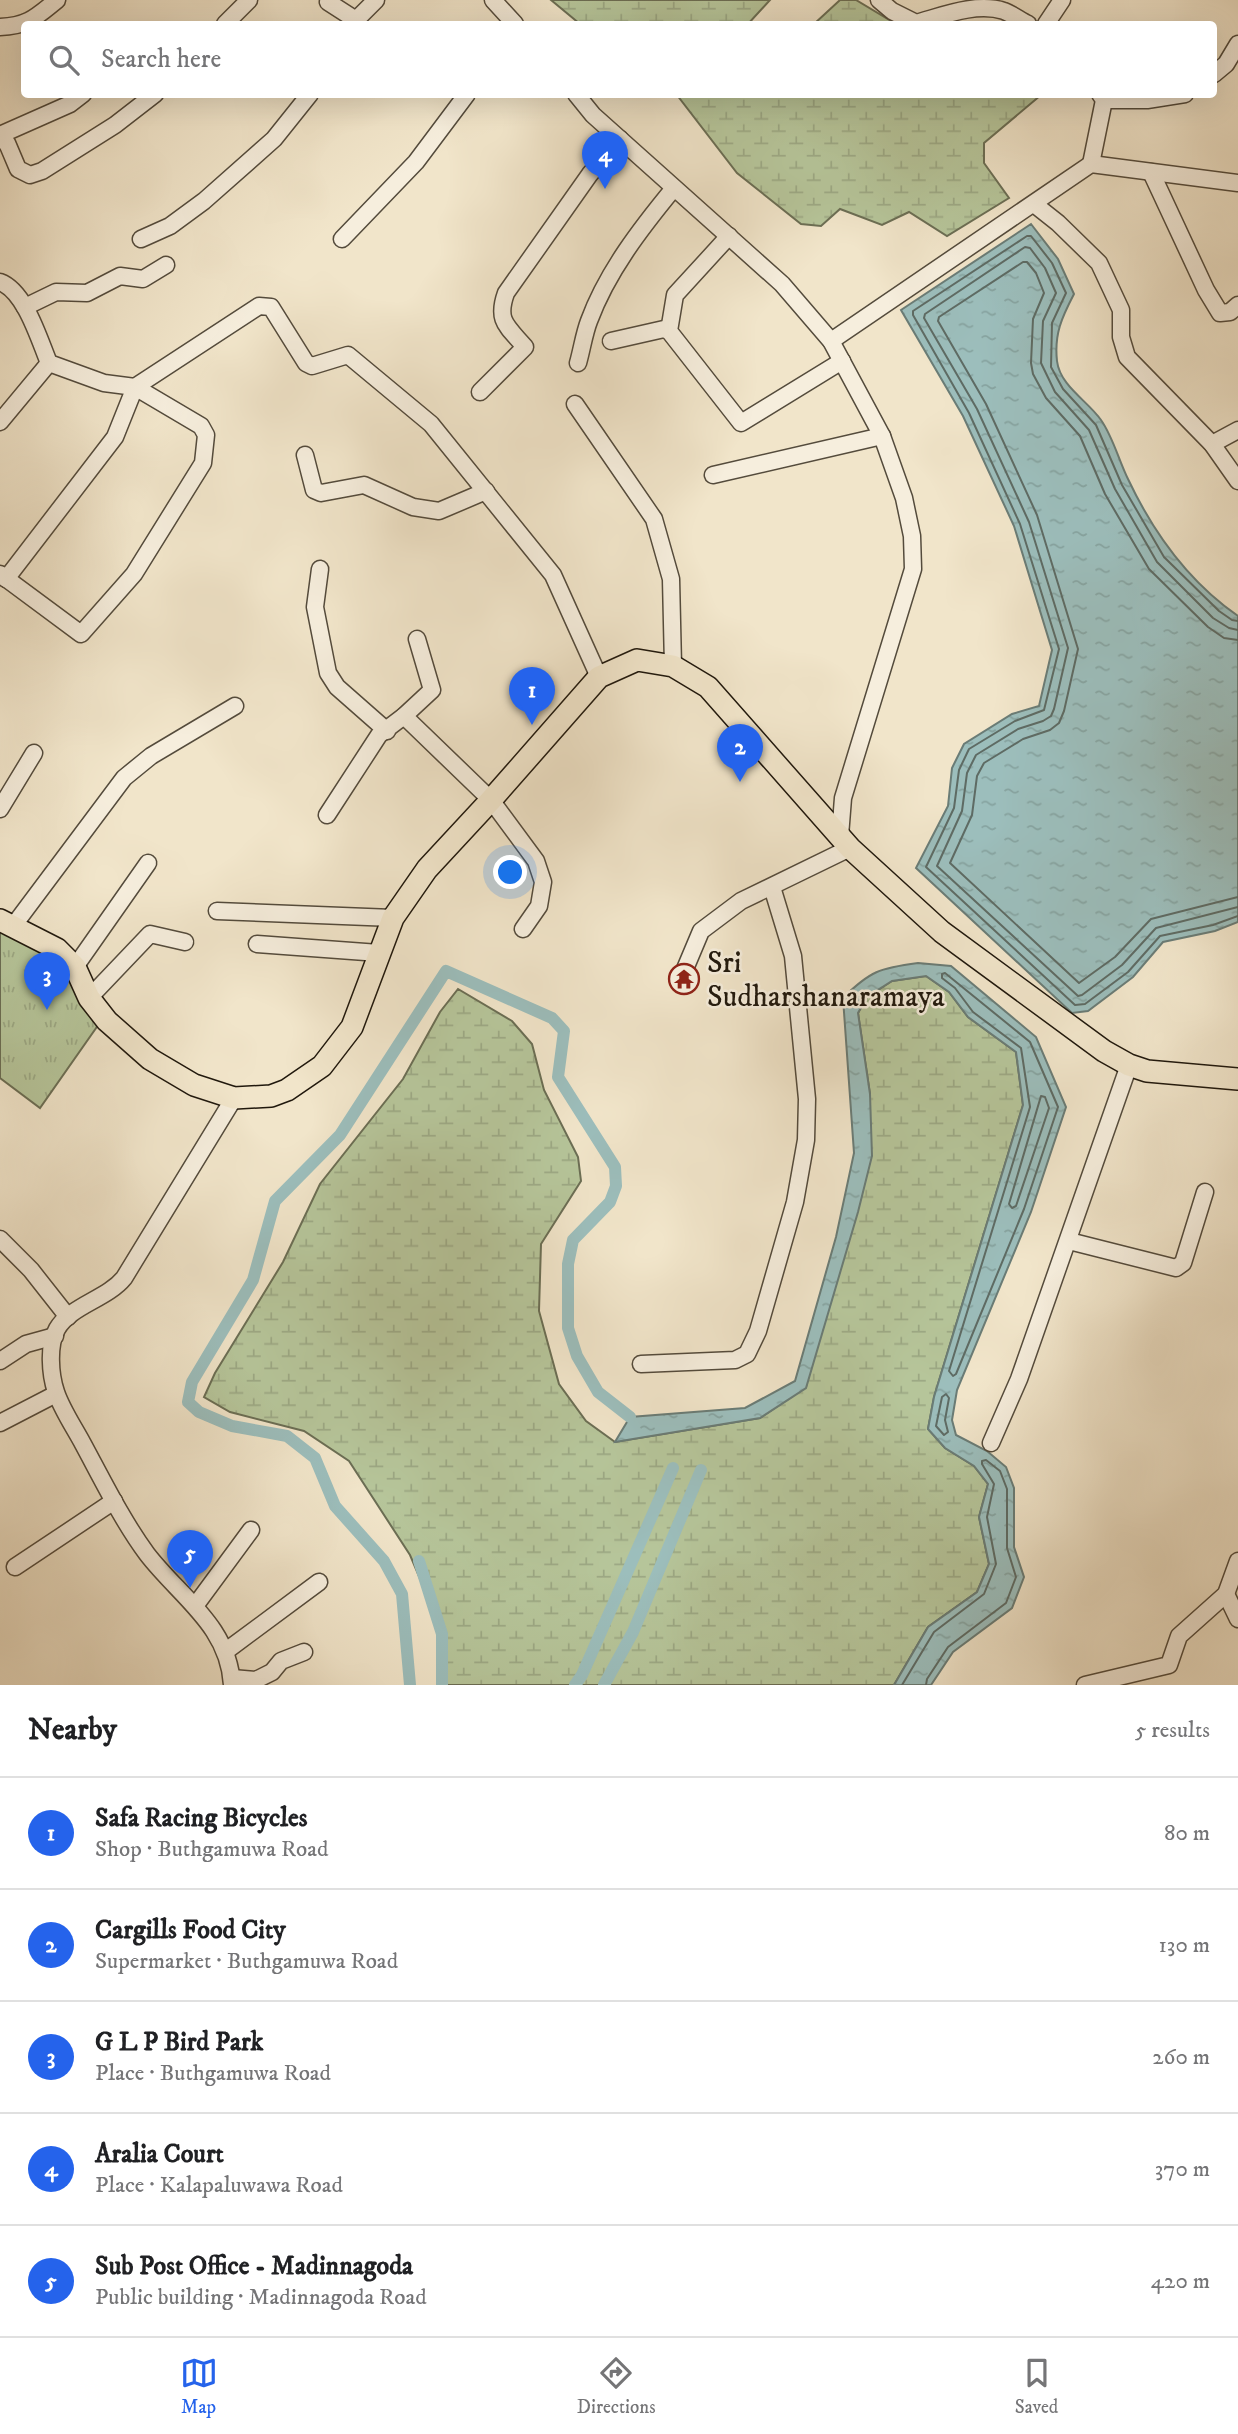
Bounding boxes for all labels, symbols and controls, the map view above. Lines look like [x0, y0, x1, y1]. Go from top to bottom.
search box [21, 21, 1217, 98]
icon: search [45, 41, 83, 79]
text: Search here [101, 43, 221, 76]
pin: 4 [582, 131, 628, 189]
pin: 1 [509, 667, 555, 725]
pin: 2 [717, 724, 763, 782]
your location [493, 855, 527, 889]
place label: Sri Sudharshanaramaya [707, 945, 945, 1016]
pin: 3 [24, 952, 70, 1010]
temple icon: Sri Sudharshanaramaya [667, 962, 701, 996]
pin: 5 [167, 1530, 213, 1588]
text: Nearby [28, 1712, 117, 1749]
text: 5 results [1135, 1716, 1210, 1745]
text: Safa Racing Bicycles [95, 1802, 307, 1835]
text: 1 [47, 1819, 55, 1848]
text: 80 m [1164, 1819, 1210, 1848]
text: Shop · Buthgamuwa Road [95, 1835, 329, 1864]
text: Cargills Food City [95, 1914, 286, 1947]
text: 2 [45, 1931, 57, 1960]
text: 130 m [1158, 1931, 1210, 1960]
text: Supermarket · Buthgamuwa Road [95, 1947, 398, 1976]
text: G L P Bird Park [95, 2026, 263, 2059]
text: 3 [47, 2043, 55, 2072]
text: 260 m [1152, 2043, 1210, 2072]
text: Place · Buthgamuwa Road [95, 2059, 331, 2088]
text: Aralia Court [95, 2138, 224, 2171]
text: 4 [44, 2155, 58, 2184]
text: 370 m [1155, 2155, 1210, 2184]
text: Place · Kalapaluwawa Road [95, 2171, 343, 2200]
text: Sub Post Office - Madinnagoda [95, 2250, 413, 2283]
text: 5 [45, 2267, 57, 2296]
text: 420 m [1151, 2267, 1210, 2296]
text: Public building · Madinnagoda Road [95, 2283, 427, 2312]
tab: Map [180, 2354, 218, 2419]
tab: Directions [577, 2354, 656, 2419]
tab: Saved [1015, 2354, 1058, 2419]

